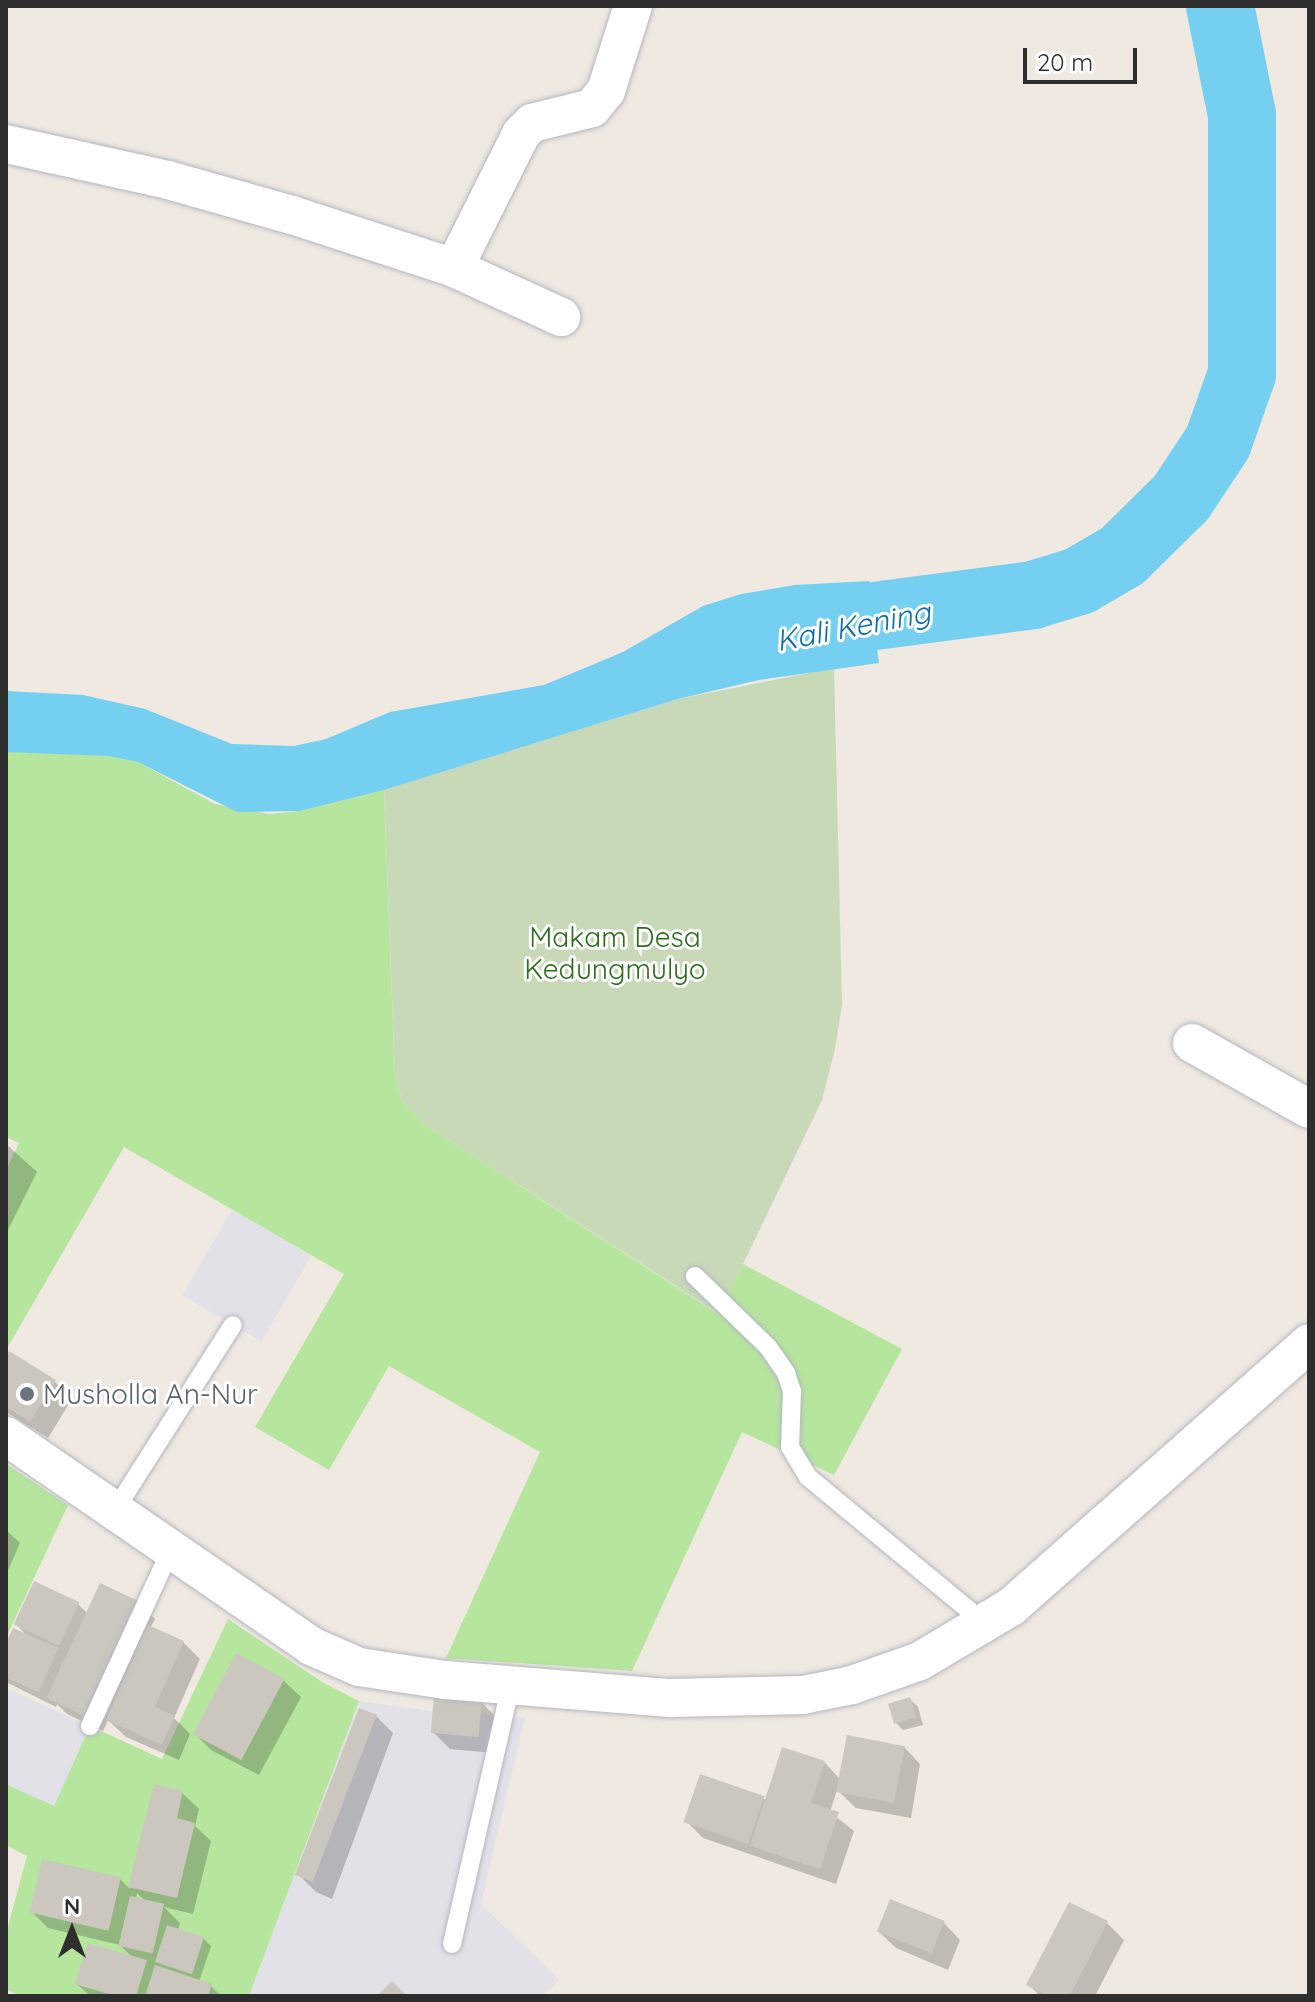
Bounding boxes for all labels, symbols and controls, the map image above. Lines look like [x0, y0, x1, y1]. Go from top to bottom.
scale bar [1027, 32, 1141, 82]
text: 20 m [1037, 47, 1093, 77]
water label: Kali Kening [773, 593, 933, 659]
park label: Makam Desa Kedungmulyo [524, 920, 706, 986]
place label: Musholla An-Nur [43, 1377, 258, 1411]
marker: Musholla An-Nur [18, 1385, 36, 1403]
north arrow [32, 1890, 112, 1970]
text: N [64, 1892, 80, 1920]

